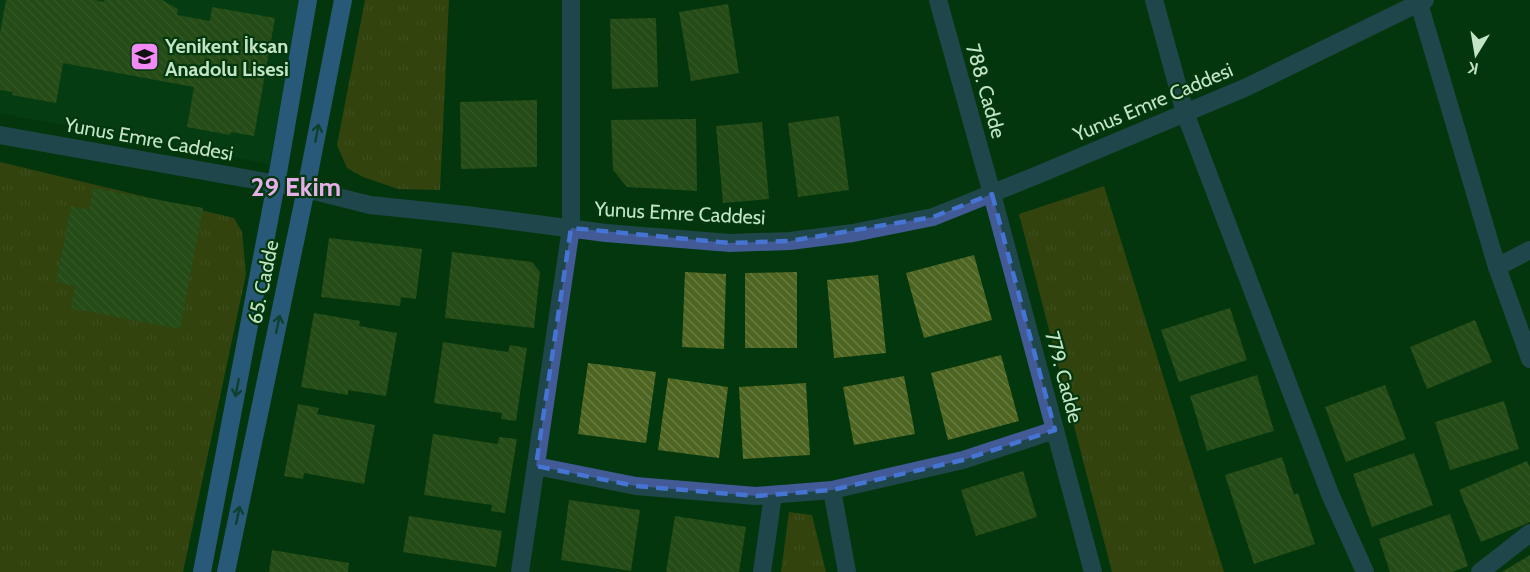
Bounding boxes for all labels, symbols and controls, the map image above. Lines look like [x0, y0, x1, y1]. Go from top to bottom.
north arrow [1446, 24, 1506, 84]
place label: Yenikent İksan Anadolu Lisesi [164, 34, 289, 81]
school or university icon: Yenikent İksan Anadolu Lisesi [128, 41, 160, 73]
street label: 788. Cadde [961, 41, 1011, 141]
street label: Yunus Emre Caddesi [1069, 58, 1236, 147]
text: K [1466, 58, 1480, 79]
street label: Yunus Emre Caddesi [62, 112, 235, 166]
one-way arrow [312, 123, 323, 143]
district label: 29 Ekim [251, 171, 341, 203]
street label: Yunus Emre Caddesi [593, 196, 766, 229]
street label: 65. Cadde [242, 238, 284, 326]
one-way arrow [273, 315, 284, 334]
street label: 779. Cadde [1040, 328, 1088, 426]
one-way arrow [231, 378, 242, 397]
one-way arrow [233, 505, 244, 525]

